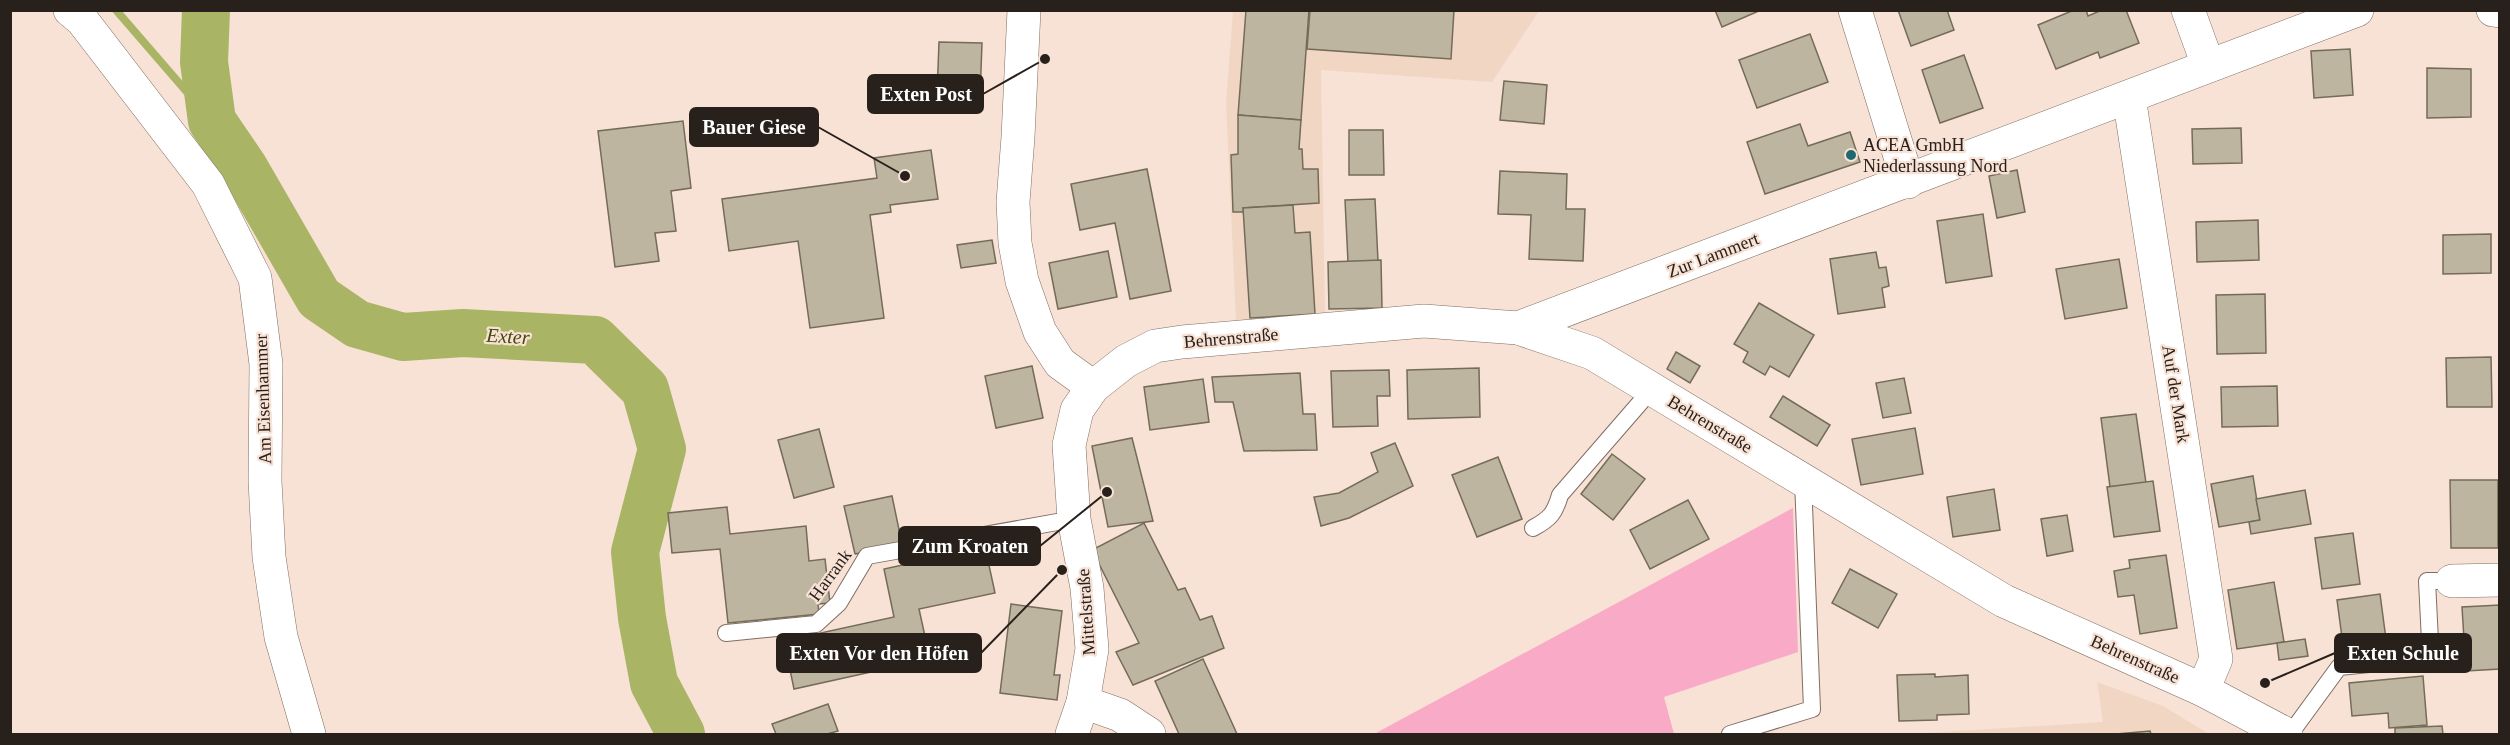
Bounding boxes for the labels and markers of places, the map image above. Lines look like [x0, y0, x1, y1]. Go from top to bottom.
callout: Exten Post [868, 75, 983, 113]
callout: Bauer Giese [690, 108, 818, 146]
place label: ACEA GmbH Niederlassung Nord [1863, 135, 2007, 176]
marker: ACEA GmbH Niederlassung Nord [1844, 148, 1858, 162]
callout: Zum Kroaten [899, 527, 1040, 565]
callout: Exten Vor den Höfen [777, 634, 981, 672]
callout: Exten Schule [2335, 634, 2471, 672]

